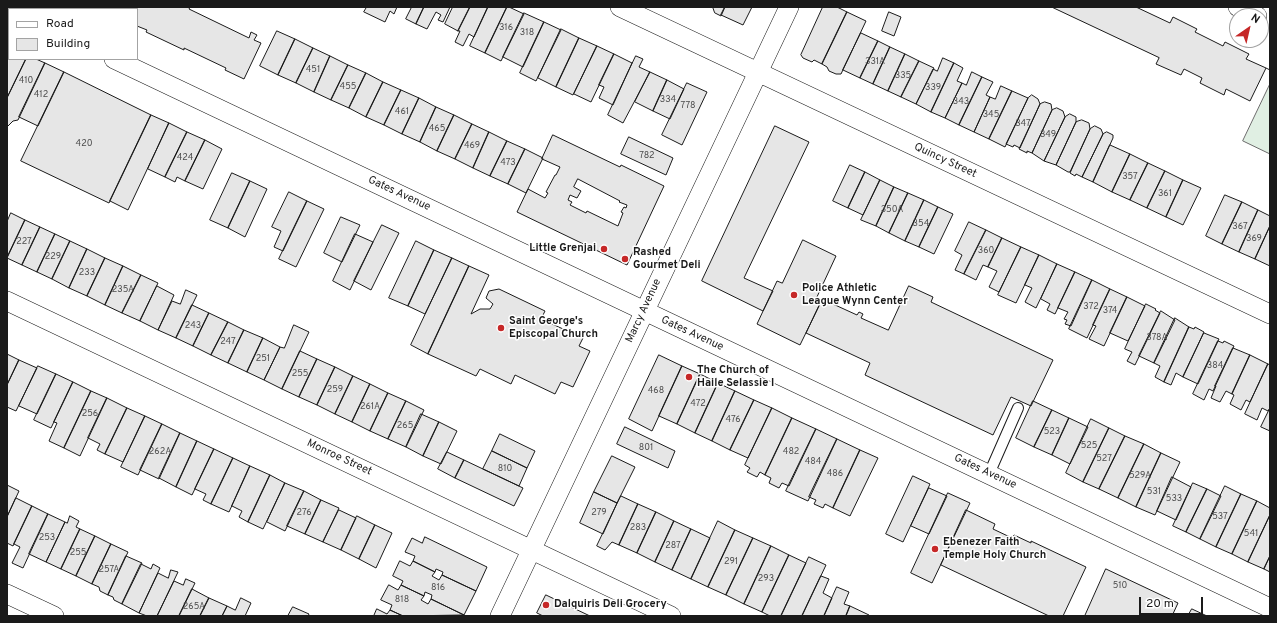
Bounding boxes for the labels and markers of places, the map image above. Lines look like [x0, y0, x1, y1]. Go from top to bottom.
place label: Little Grenjai [529, 242, 596, 256]
marker: Little Grenjai [599, 244, 609, 254]
place label: Rashed Gourmet Deli [633, 246, 701, 272]
marker: Rashed Gourmet Deli [620, 254, 630, 264]
place label: Police Athletic League Wynn Center [802, 282, 908, 308]
marker: Police Athletic League Wynn Center [789, 290, 799, 300]
place label: Saint George's Episcopal Church [509, 315, 598, 341]
marker: Saint George's Episcopal Church [496, 323, 506, 333]
place label: The Church of Haile Selassie I [697, 364, 774, 390]
marker: The Church of Haile Selassie I [684, 372, 694, 382]
place label: Ebenezer Faith Temple Holy Church [943, 536, 1046, 562]
marker: Ebenezer Faith Temple Holy Church [930, 544, 940, 554]
place label: Dalquiris Deli Grocery [554, 598, 667, 612]
marker: Dalquiris Deli Grocery [541, 600, 551, 610]

